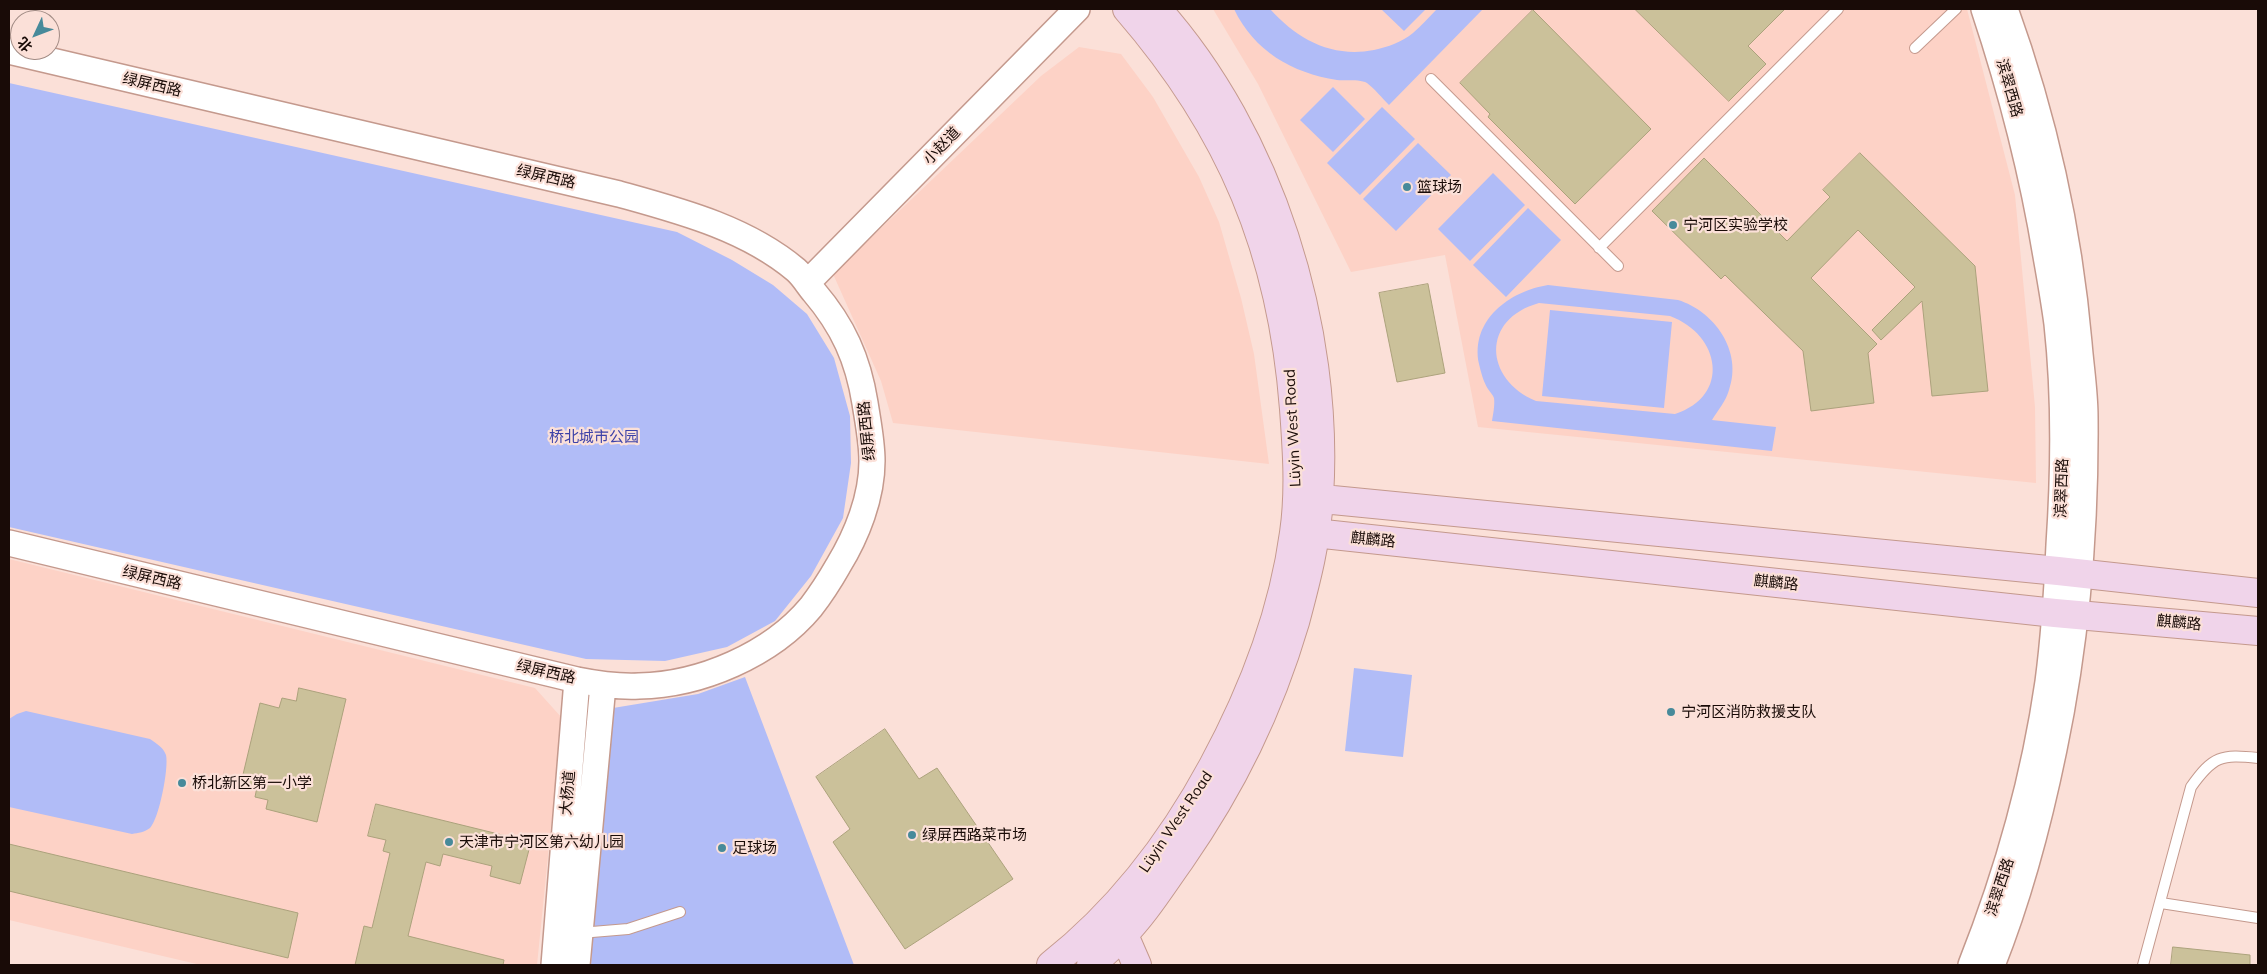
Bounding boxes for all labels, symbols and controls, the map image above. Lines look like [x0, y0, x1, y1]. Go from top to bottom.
north arrow [10, 10, 60, 60]
text: 北 [13, 33, 36, 56]
street label: 滨翠西路 [1992, 57, 2026, 119]
street label: 绿屏西路 [121, 69, 183, 101]
street label: 小赵道 [920, 124, 964, 168]
street label: 绿屏西路 [515, 161, 577, 193]
place label: 篮球场 [1417, 178, 1462, 196]
marker: 篮球场 [1401, 181, 1413, 193]
place label: 宁河区实验学校 [1683, 216, 1788, 234]
marker: 宁河区实验学校 [1667, 219, 1679, 231]
street label: Lüyin West Road [1281, 369, 1305, 487]
street label: 绿屏西路 [855, 400, 879, 462]
park label: 桥北城市公园 [549, 428, 639, 446]
street label: 滨翠西路 [2052, 458, 2072, 518]
street label: 麒麟路 [1350, 529, 1396, 551]
street label: 绿屏西路 [121, 562, 183, 594]
street label: 麒麟路 [1753, 572, 1799, 594]
street label: 麒麟路 [2156, 612, 2202, 634]
street label: 绿屏西路 [515, 656, 577, 688]
place label: 宁河区消防救援支队 [1681, 703, 1816, 721]
marker: 宁河区消防救援支队 [1665, 706, 1677, 718]
street label: Lüyin West Road [1135, 768, 1217, 876]
street label: 大杨道 [557, 770, 579, 816]
place label: 桥北新区第一小学 [192, 774, 312, 792]
marker: 桥北新区第一小学 [176, 777, 188, 789]
place label: 绿屏西路菜市场 [922, 826, 1027, 844]
marker: 绿屏西路菜市场 [906, 829, 918, 841]
place label: 天津市宁河区第六幼儿园 [459, 833, 624, 851]
marker: 天津市宁河区第六幼儿园 [443, 836, 455, 848]
place label: 足球场 [732, 839, 777, 857]
marker: 足球场 [716, 842, 728, 854]
street label: 滨翠西路 [1982, 856, 2018, 918]

